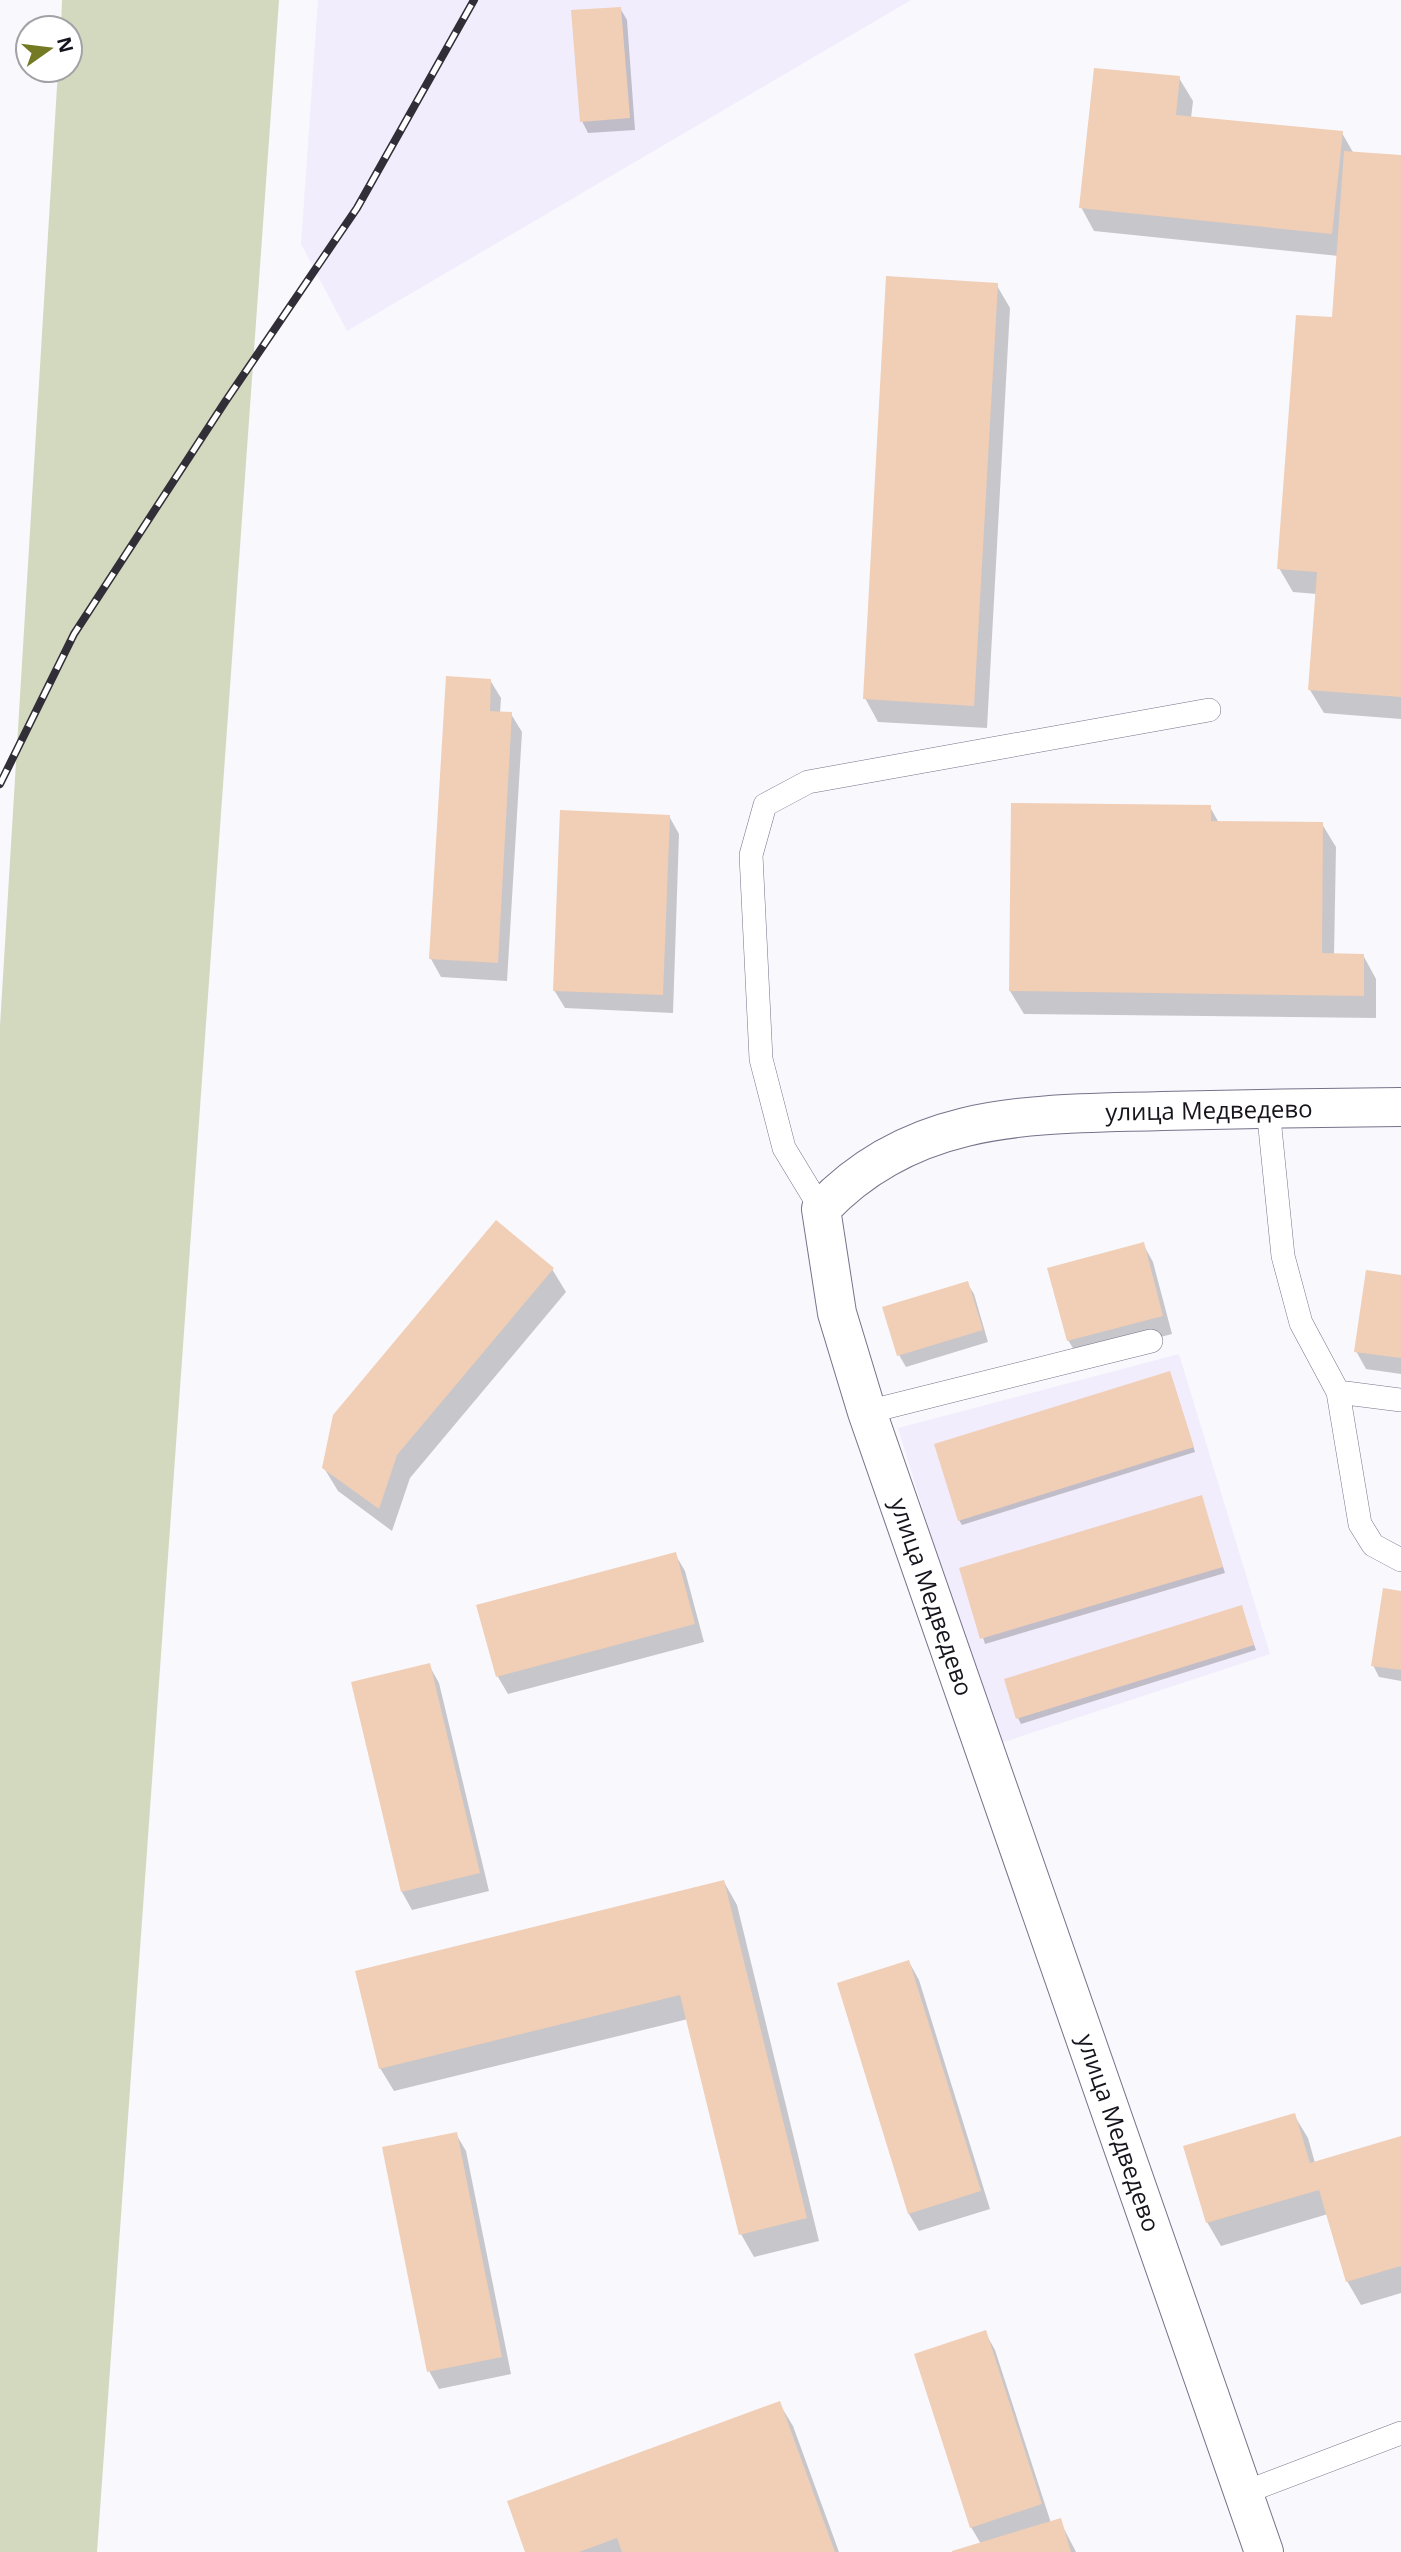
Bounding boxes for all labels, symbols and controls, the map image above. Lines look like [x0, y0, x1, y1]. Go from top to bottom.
north arrow [14, 14, 84, 84]
text: N [51, 34, 80, 56]
street label: улица Медведево [1105, 1091, 1313, 1128]
street label: улица Медведево [883, 1493, 982, 1700]
street label: улица Медведево [1070, 2029, 1169, 2236]

